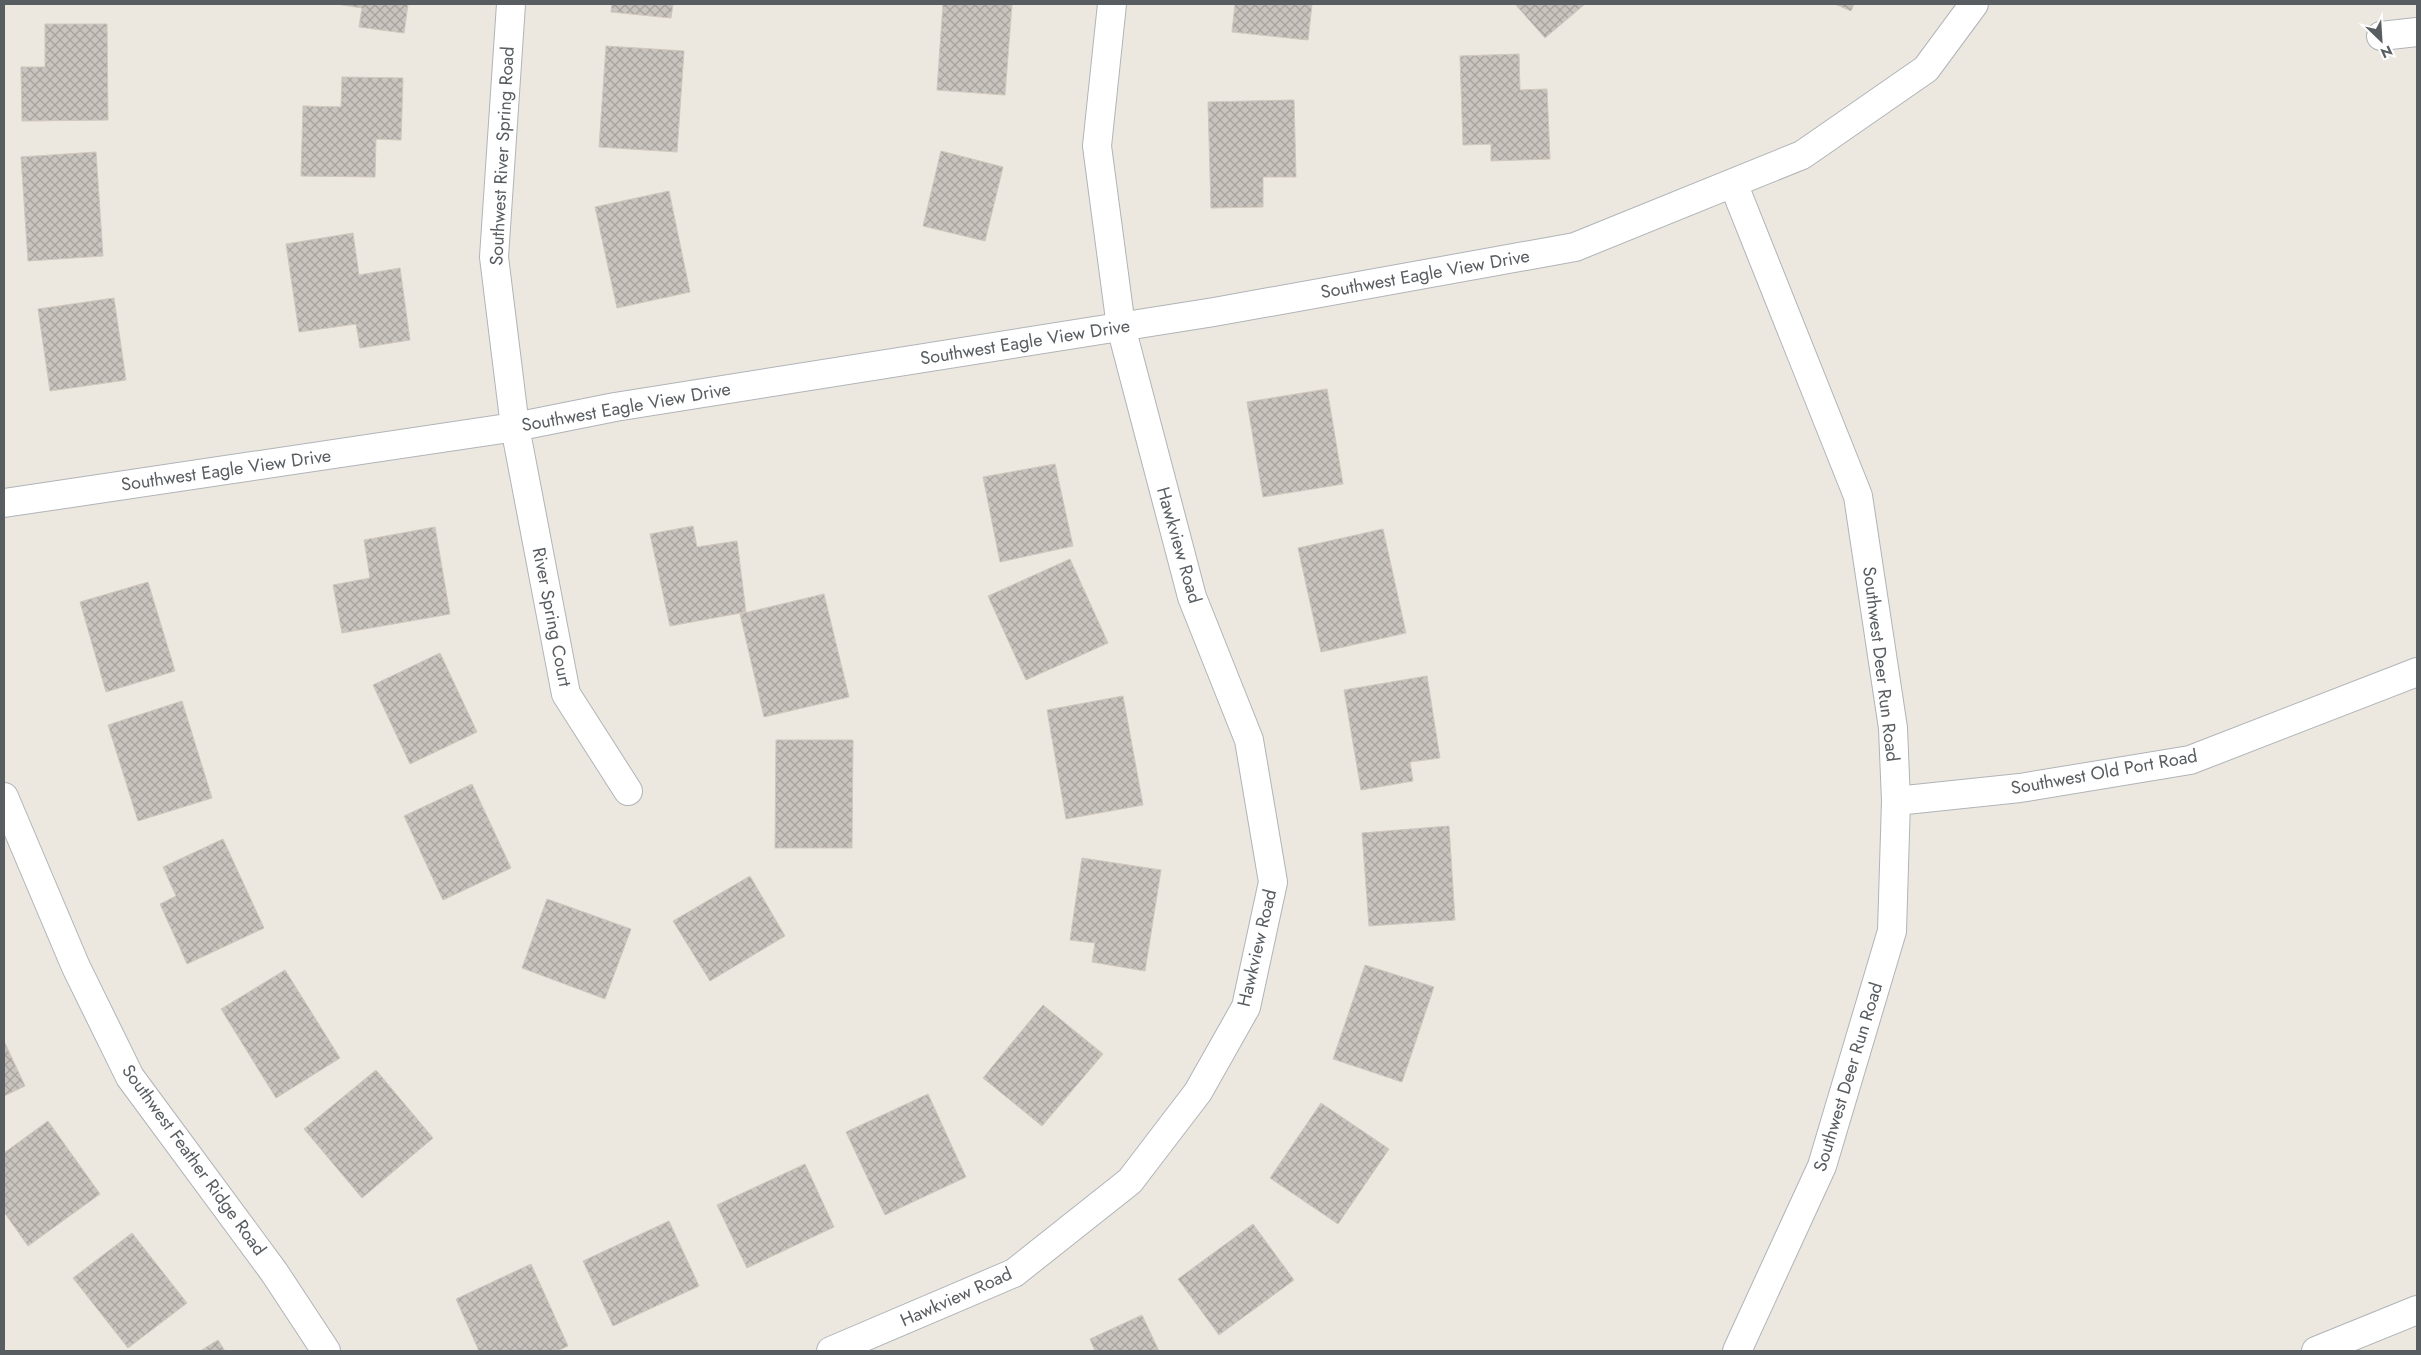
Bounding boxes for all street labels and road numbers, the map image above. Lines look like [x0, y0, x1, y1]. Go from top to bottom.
street label: Southwest River Spring Road [483, 46, 521, 266]
street label: Southwest Eagle View Drive [1318, 243, 1532, 305]
street label: Southwest Eagle View Drive [918, 313, 1132, 371]
street label: Southwest Eagle View Drive [519, 376, 733, 438]
street label: Southwest Eagle View Drive [119, 442, 333, 498]
street label: Hawkview Road [1150, 484, 1208, 606]
street label: River Spring Court [526, 545, 578, 690]
street label: Southwest Deer Run Road [1856, 565, 1906, 763]
street label: Southwest Old Port Road [2009, 743, 2199, 801]
street label: Hawkview Road [1231, 887, 1283, 1009]
street label: Southwest Deer Run Road [1807, 979, 1889, 1175]
street label: Southwest Feather Ridge Road [116, 1059, 272, 1261]
street label: Hawkview Road [896, 1261, 1016, 1333]

